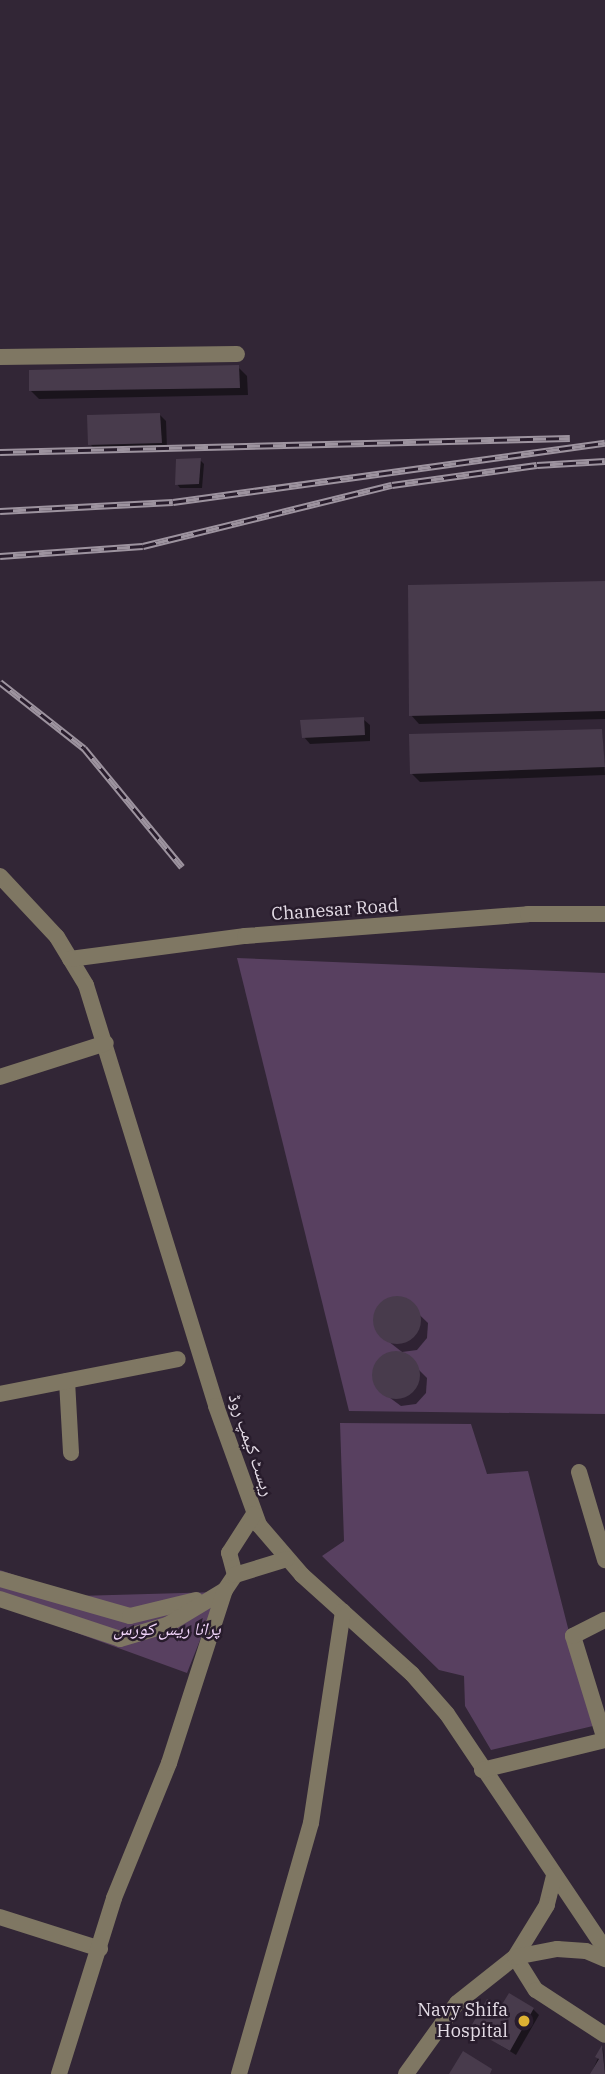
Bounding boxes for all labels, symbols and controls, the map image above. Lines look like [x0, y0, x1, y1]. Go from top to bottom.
street label: Chanesar Road [271, 895, 399, 925]
street label: ریسٹ کیمپ روڈ [223, 1391, 279, 1499]
park label: پرانا ریس کورس [113, 1618, 221, 1640]
place label: Navy Shifa Hospital [417, 2000, 508, 2042]
marker: Navy Shifa Hospital [514, 2011, 534, 2031]

